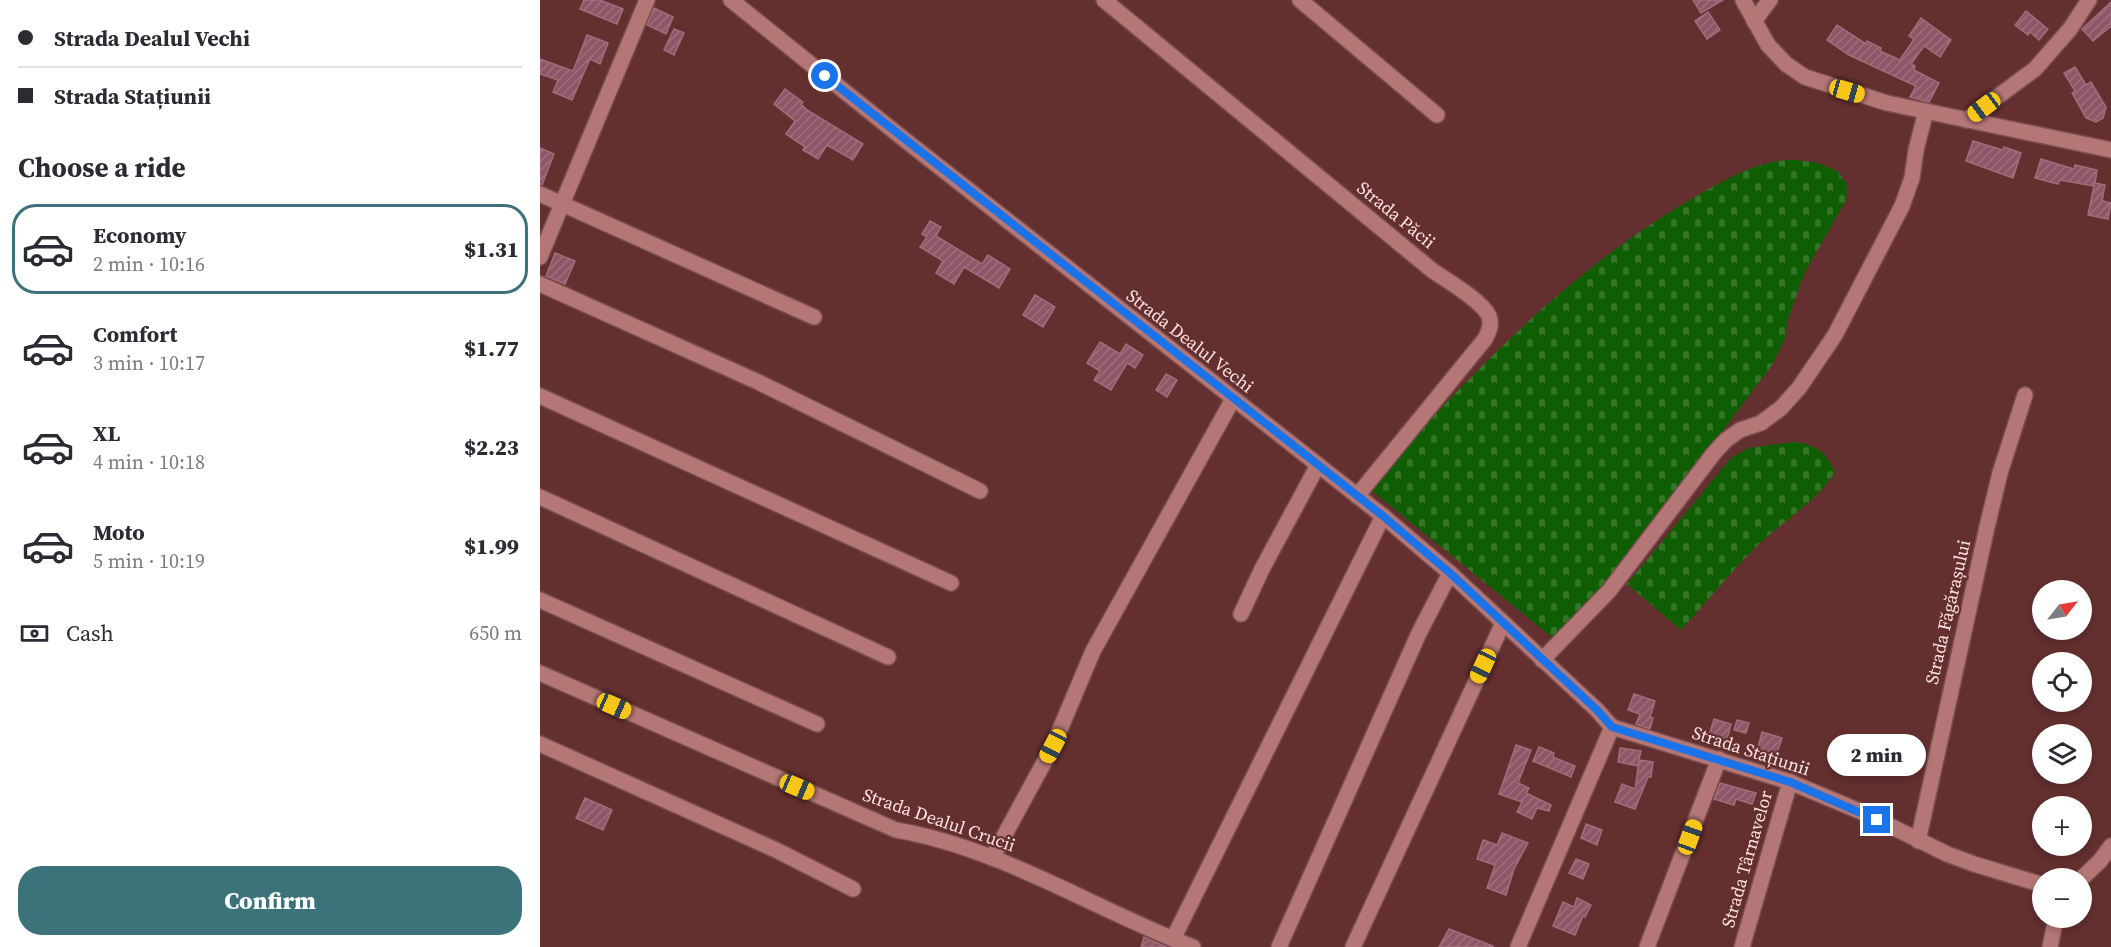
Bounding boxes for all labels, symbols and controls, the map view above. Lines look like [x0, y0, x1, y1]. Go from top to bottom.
text: Strada Dealul Vechi [54, 23, 250, 53]
route start [811, 62, 838, 89]
car [1827, 77, 1867, 105]
text: Strada Stațiunii [54, 81, 211, 111]
car [1964, 89, 2004, 125]
text: Choose a ride [18, 149, 186, 186]
street label: Strada Păcii [1352, 175, 1441, 254]
text: Economy [93, 220, 187, 250]
icon: car [21, 222, 75, 276]
text: $1.31 [464, 234, 519, 264]
text: 2 min · 10:16 [93, 250, 205, 278]
street label: Strada Dealul Vechi [1121, 283, 1259, 398]
text: Comfort [93, 319, 177, 349]
icon: car [21, 321, 75, 375]
text: $1.77 [464, 333, 519, 363]
text: 3 min · 10:17 [93, 349, 205, 377]
text: XL [93, 418, 120, 448]
icon: car [21, 420, 75, 474]
text: $2.23 [464, 432, 519, 462]
text: 4 min · 10:18 [93, 448, 205, 476]
text: Moto [93, 517, 145, 547]
icon: car [21, 519, 75, 573]
text: $1.99 [464, 531, 519, 561]
street label: Strada Făgărașului [1919, 537, 1976, 687]
text: 5 min · 10:19 [93, 547, 205, 575]
north arrow [2032, 580, 2092, 640]
map controls [2032, 580, 2092, 928]
icon: cash [18, 617, 51, 650]
text: Cash [66, 618, 114, 648]
text: 650 m [469, 619, 522, 647]
car [1467, 646, 1499, 686]
button: locate [2032, 652, 2092, 712]
car [594, 690, 634, 722]
street label: Strada Stațiunii [1689, 720, 1813, 781]
button: layers [2032, 724, 2092, 784]
car [1037, 726, 1069, 766]
callout: 2 min [1828, 733, 1926, 775]
text: 2 min [1850, 741, 1903, 769]
car [777, 772, 817, 802]
street label: Strada Dealul Crucii [860, 782, 1019, 857]
street label: Strada Târnavelor [1715, 787, 1778, 930]
button: + [2032, 796, 2092, 856]
route end [1863, 806, 1890, 833]
car [1675, 817, 1705, 857]
button: Confirm [18, 866, 522, 935]
button: − [2032, 868, 2092, 928]

